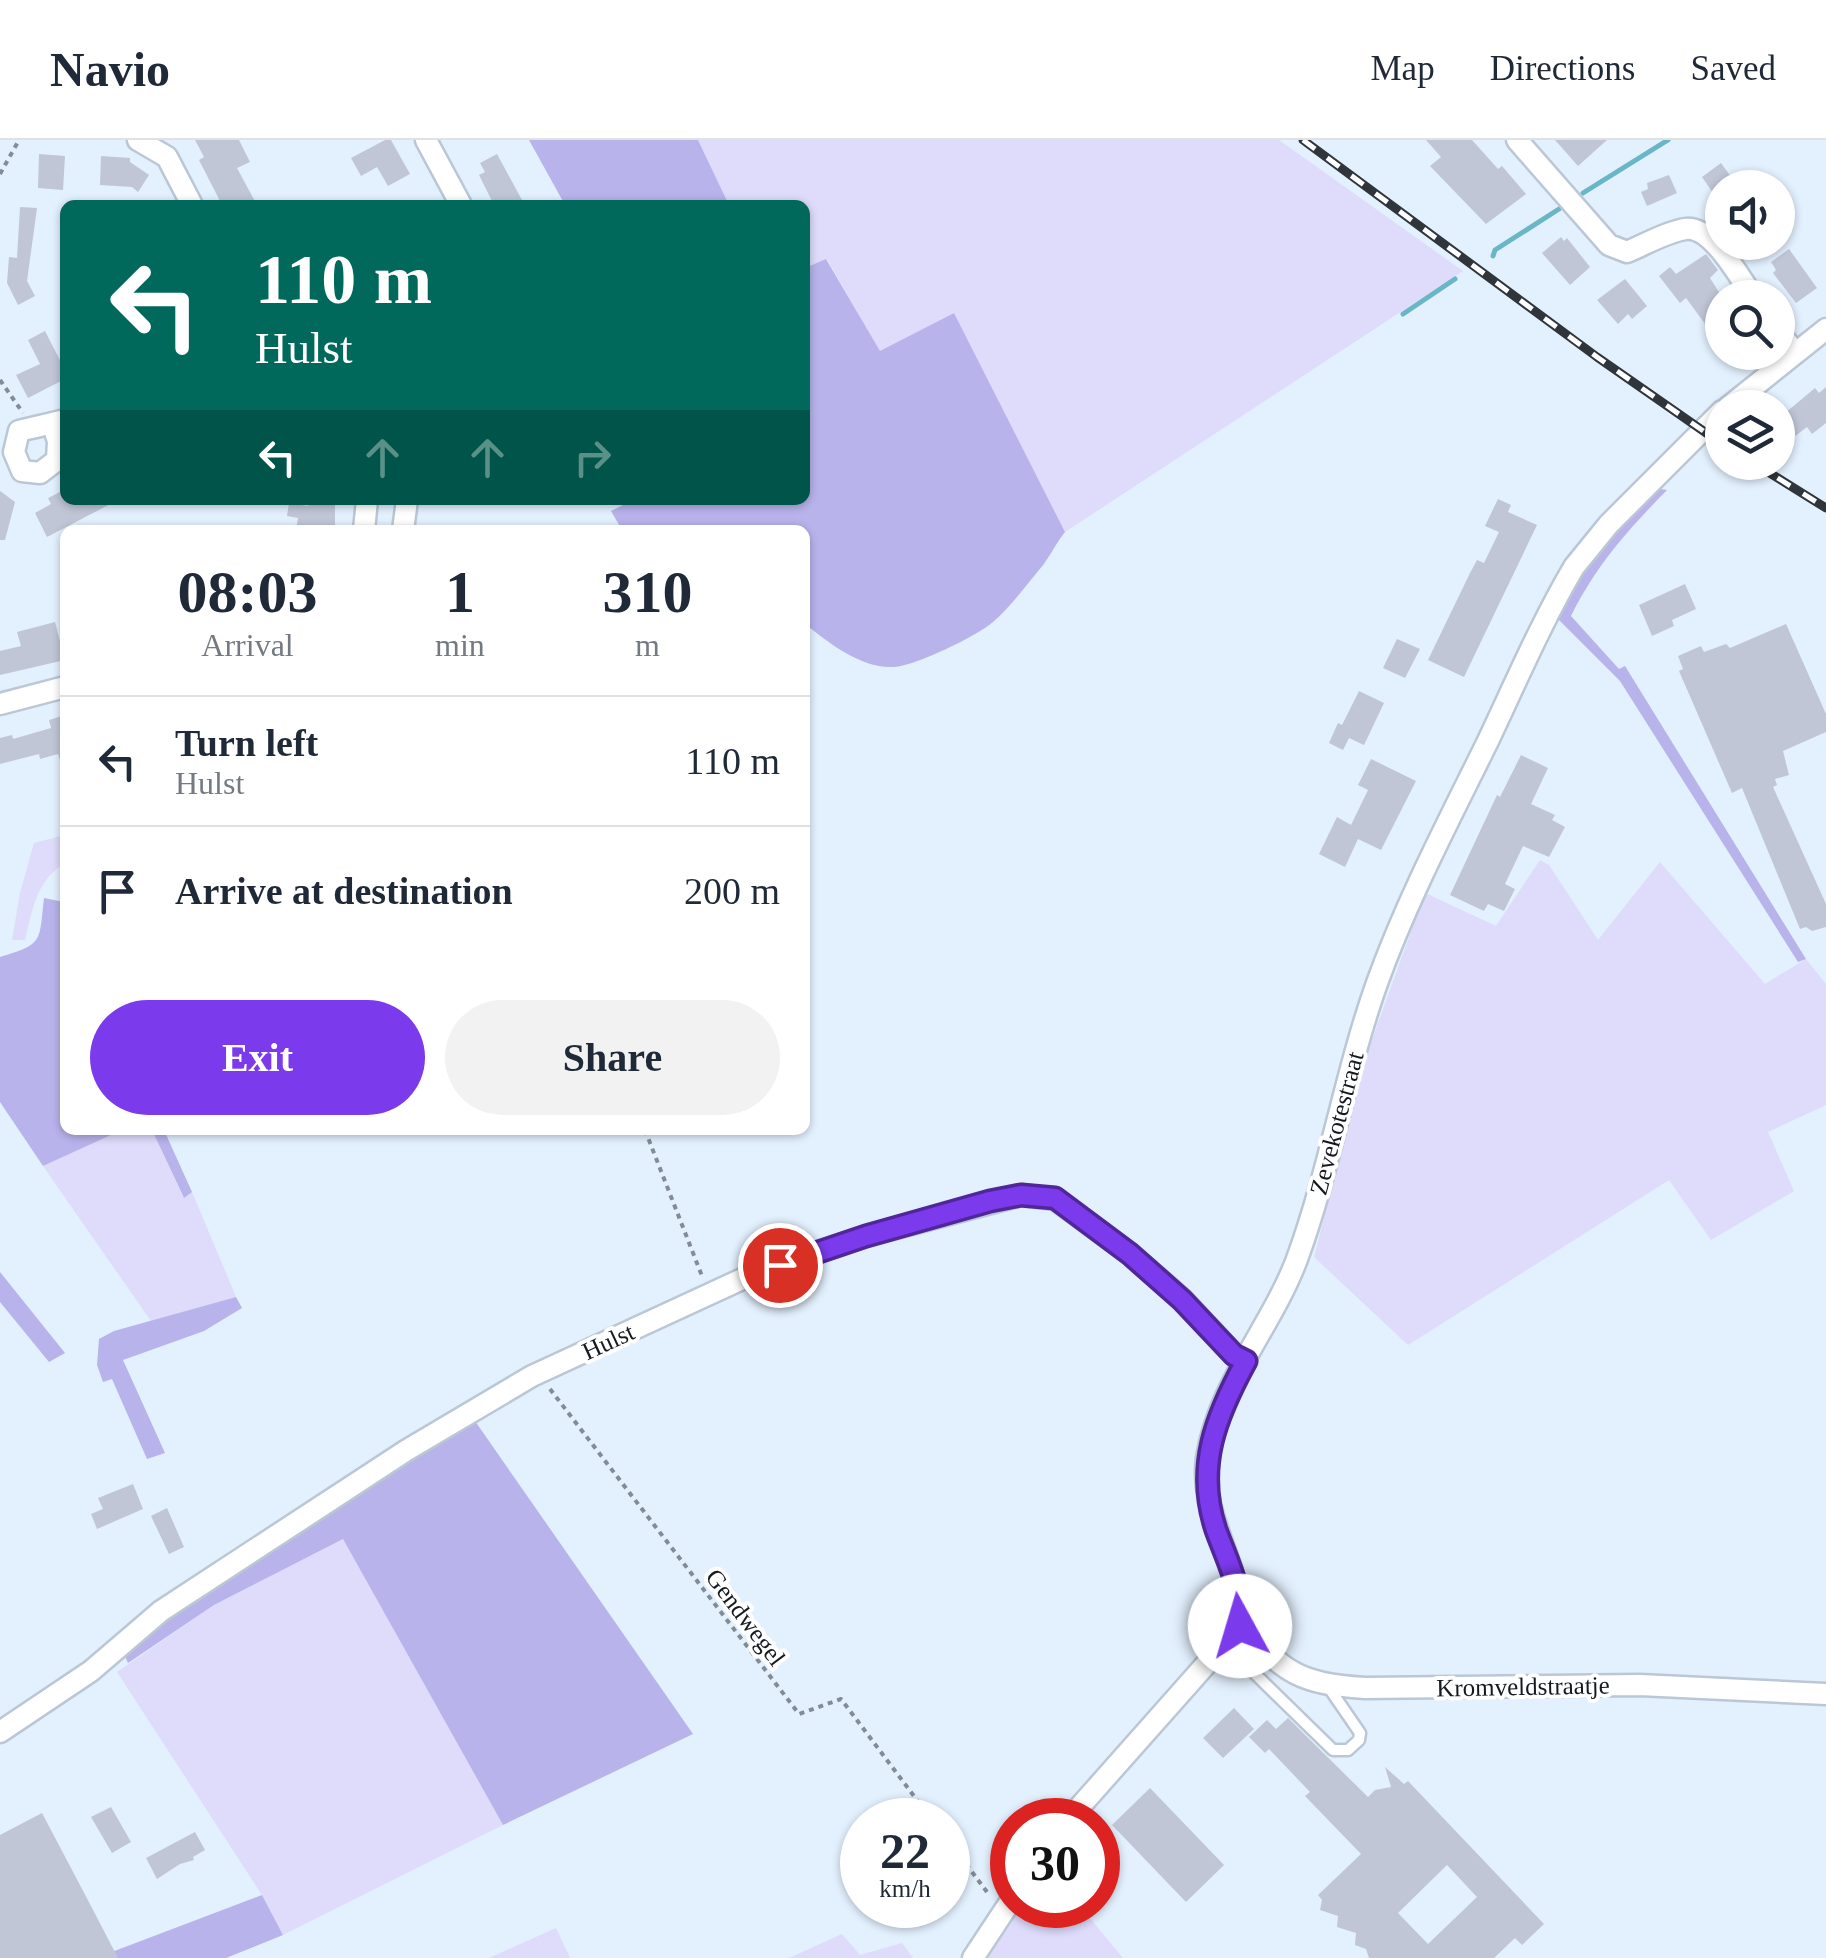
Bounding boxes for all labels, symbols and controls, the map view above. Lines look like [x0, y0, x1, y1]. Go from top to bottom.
text: Navio [50, 43, 170, 96]
text: Map [1371, 49, 1435, 88]
text: Directions [1490, 49, 1635, 88]
text: Saved [1690, 49, 1776, 88]
map controls [1705, 170, 1795, 480]
button: sound [1705, 170, 1795, 260]
icon: left [90, 240, 220, 370]
text: 110 m [255, 241, 432, 318]
button: search [1705, 280, 1795, 370]
text: Hulst [255, 323, 353, 373]
button: layers [1705, 390, 1795, 480]
icon: left [250, 430, 305, 485]
icon: ahead [355, 430, 410, 485]
icon: ahead [460, 430, 515, 485]
icon: right [565, 430, 620, 485]
text: 08:03 [178, 559, 318, 625]
text: 1 [445, 559, 475, 625]
text: 310 [602, 559, 692, 625]
text: Arrival [201, 627, 294, 663]
text: min [435, 627, 485, 663]
text: m [635, 627, 660, 663]
text: Turn left [175, 722, 318, 764]
icon: left [90, 734, 145, 789]
text: 110 m [685, 740, 780, 782]
text: Hulst [175, 765, 244, 801]
icon: arrive [90, 864, 145, 919]
text: Arrive at destination [175, 870, 513, 912]
text: 200 m [684, 870, 780, 912]
button: Exit [90, 1000, 425, 1115]
button: Share [445, 1000, 780, 1115]
street label: Zevekotestraat [1304, 1049, 1369, 1198]
pin [738, 1223, 823, 1308]
icon: arrive [753, 1238, 808, 1293]
street label: Hulst [578, 1318, 639, 1365]
street label: Gendwegel [701, 1564, 791, 1671]
position arrow [1188, 1574, 1292, 1678]
street label: Kromveldstraatje [1436, 1671, 1610, 1702]
speed limit sign: 30 [990, 1798, 1120, 1928]
text: 22 [880, 1823, 930, 1879]
text: km/h [879, 1875, 931, 1902]

